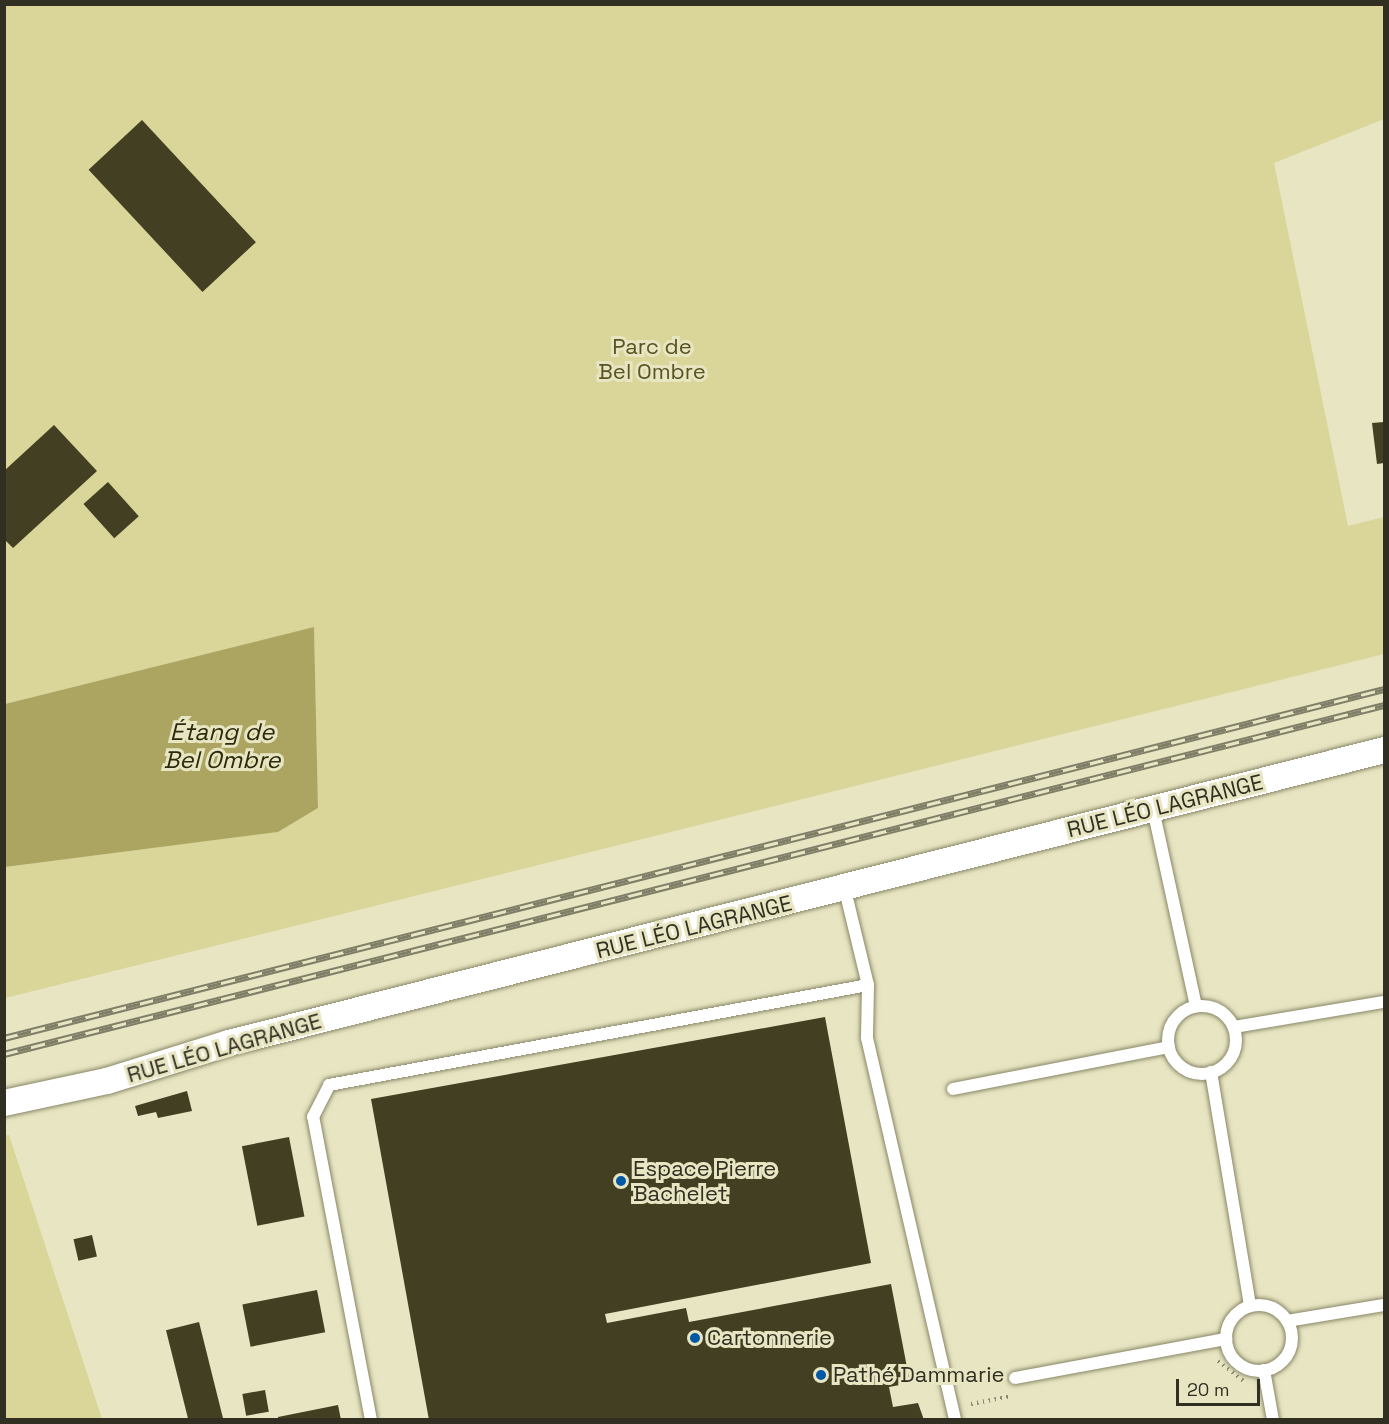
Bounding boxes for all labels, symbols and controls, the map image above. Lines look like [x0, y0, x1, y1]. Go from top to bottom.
park label: Parc de Bel Ombre [598, 333, 706, 384]
water label: Étang de Bel Ombre [163, 718, 281, 774]
street label: RUE LÉO LAGRANGE [1064, 769, 1266, 843]
street label: RUE LÉO LAGRANGE [593, 890, 795, 964]
street label: RUE LÉO LAGRANGE [124, 1008, 324, 1088]
place label: Espace Pierre Bachelet [633, 1155, 776, 1206]
marker: Espace Pierre Bachelet [614, 1174, 628, 1188]
place label: Cartonnerie [707, 1325, 832, 1351]
marker: Cartonnerie [688, 1331, 702, 1345]
place label: Pathé Dammarie [833, 1362, 1005, 1388]
scale bar [1179, 1367, 1263, 1405]
marker: Pathé Dammarie [814, 1368, 828, 1382]
text: 20 m [1187, 1378, 1230, 1401]

